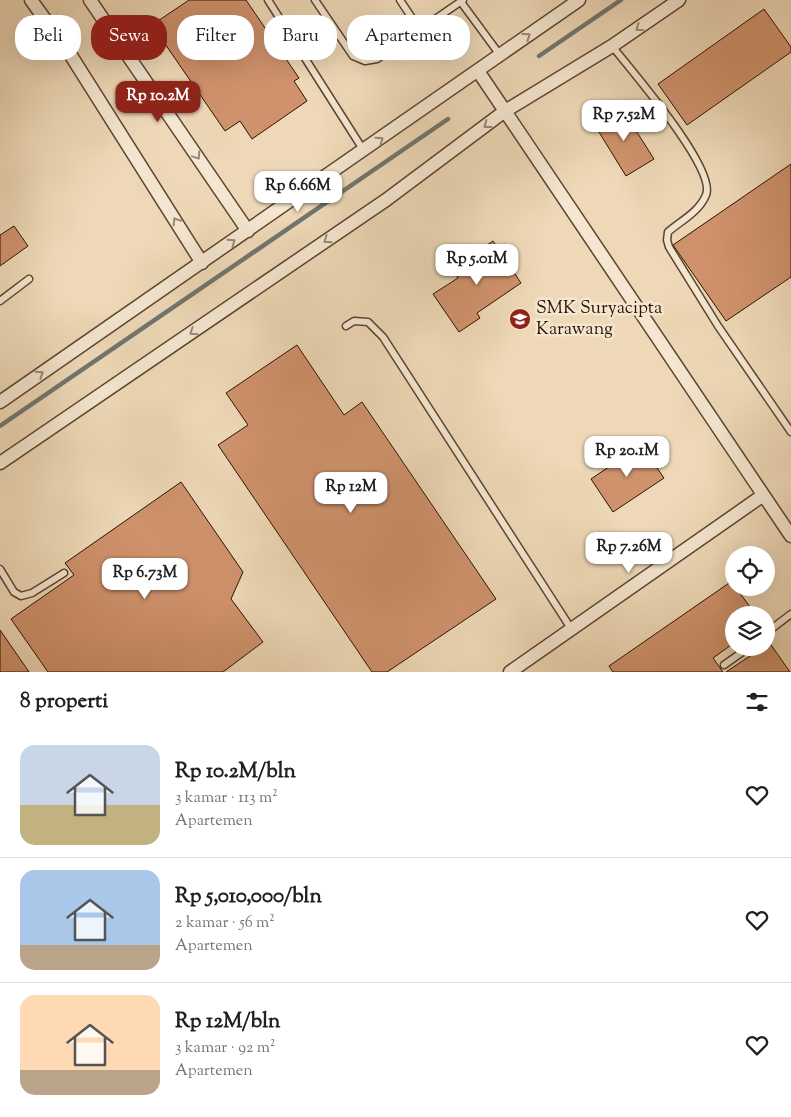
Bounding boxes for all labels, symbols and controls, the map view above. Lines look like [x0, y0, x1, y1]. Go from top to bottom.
chip: Beli [15, 15, 81, 60]
chip: Sewa [91, 15, 167, 60]
chip: Filter [177, 15, 254, 60]
chip: Baru [264, 15, 337, 60]
chip: Apartemen [347, 15, 470, 60]
one-way arrow [635, 22, 644, 31]
one-way arrow [521, 33, 531, 42]
pin: Rp 10.2M [106, 80, 210, 123]
text: Rp 10.2M [126, 85, 190, 108]
pin: Rp 7.52M [572, 100, 676, 142]
text: Rp 7.52M [593, 104, 655, 127]
one-way arrow [484, 119, 493, 127]
one-way arrow [374, 137, 383, 146]
one-way arrow [191, 150, 200, 159]
pin: Rp 6.66M [246, 170, 350, 213]
text: Rp 6.66M [265, 175, 331, 198]
one-way arrow [173, 218, 183, 227]
one-way arrow [323, 234, 333, 243]
one-way arrow [226, 239, 236, 248]
pin: Rp 5.01M [425, 244, 529, 286]
text: Rp 5.01M [446, 248, 508, 271]
place label: SMK Suryacipta Karawang [536, 296, 662, 343]
school or university icon: SMK Suryacipta Karawang [508, 307, 532, 331]
one-way arrow [189, 326, 199, 335]
one-way arrow [35, 371, 44, 381]
pin: Rp 20.1M [575, 436, 679, 478]
text: Rp 20.1M [595, 440, 659, 463]
pin: Rp 12M [310, 472, 392, 514]
text: Rp 12M [325, 476, 377, 499]
pin: Rp 7.26M [577, 532, 681, 574]
text: Rp 7.26M [596, 536, 662, 559]
map controls [725, 546, 775, 656]
button: locate [725, 546, 775, 596]
pin: Rp 6.73M [93, 558, 197, 600]
text: Rp 6.73M [113, 562, 177, 585]
button: layers [725, 606, 775, 656]
text: 8 properti [20, 687, 108, 717]
icon: filters [743, 688, 771, 716]
text: Rp 10.2M/bln [175, 757, 296, 787]
icon: home [60, 765, 120, 825]
icon: heart [743, 781, 771, 809]
text: 3 kamar · 113 m² [175, 787, 278, 810]
text: Apartemen [175, 810, 253, 833]
text: Rp 5,010,000/bln [175, 882, 322, 912]
icon: home [60, 890, 120, 950]
icon: heart [743, 906, 771, 934]
text: 2 kamar · 56 m² [175, 912, 275, 935]
text: Apartemen [175, 935, 253, 958]
text: Rp 12M/bln [175, 1007, 280, 1037]
icon: home [60, 1015, 120, 1075]
icon: heart [743, 1031, 771, 1059]
text: 3 kamar · 92 m² [175, 1037, 276, 1060]
text: Apartemen [175, 1060, 253, 1083]

